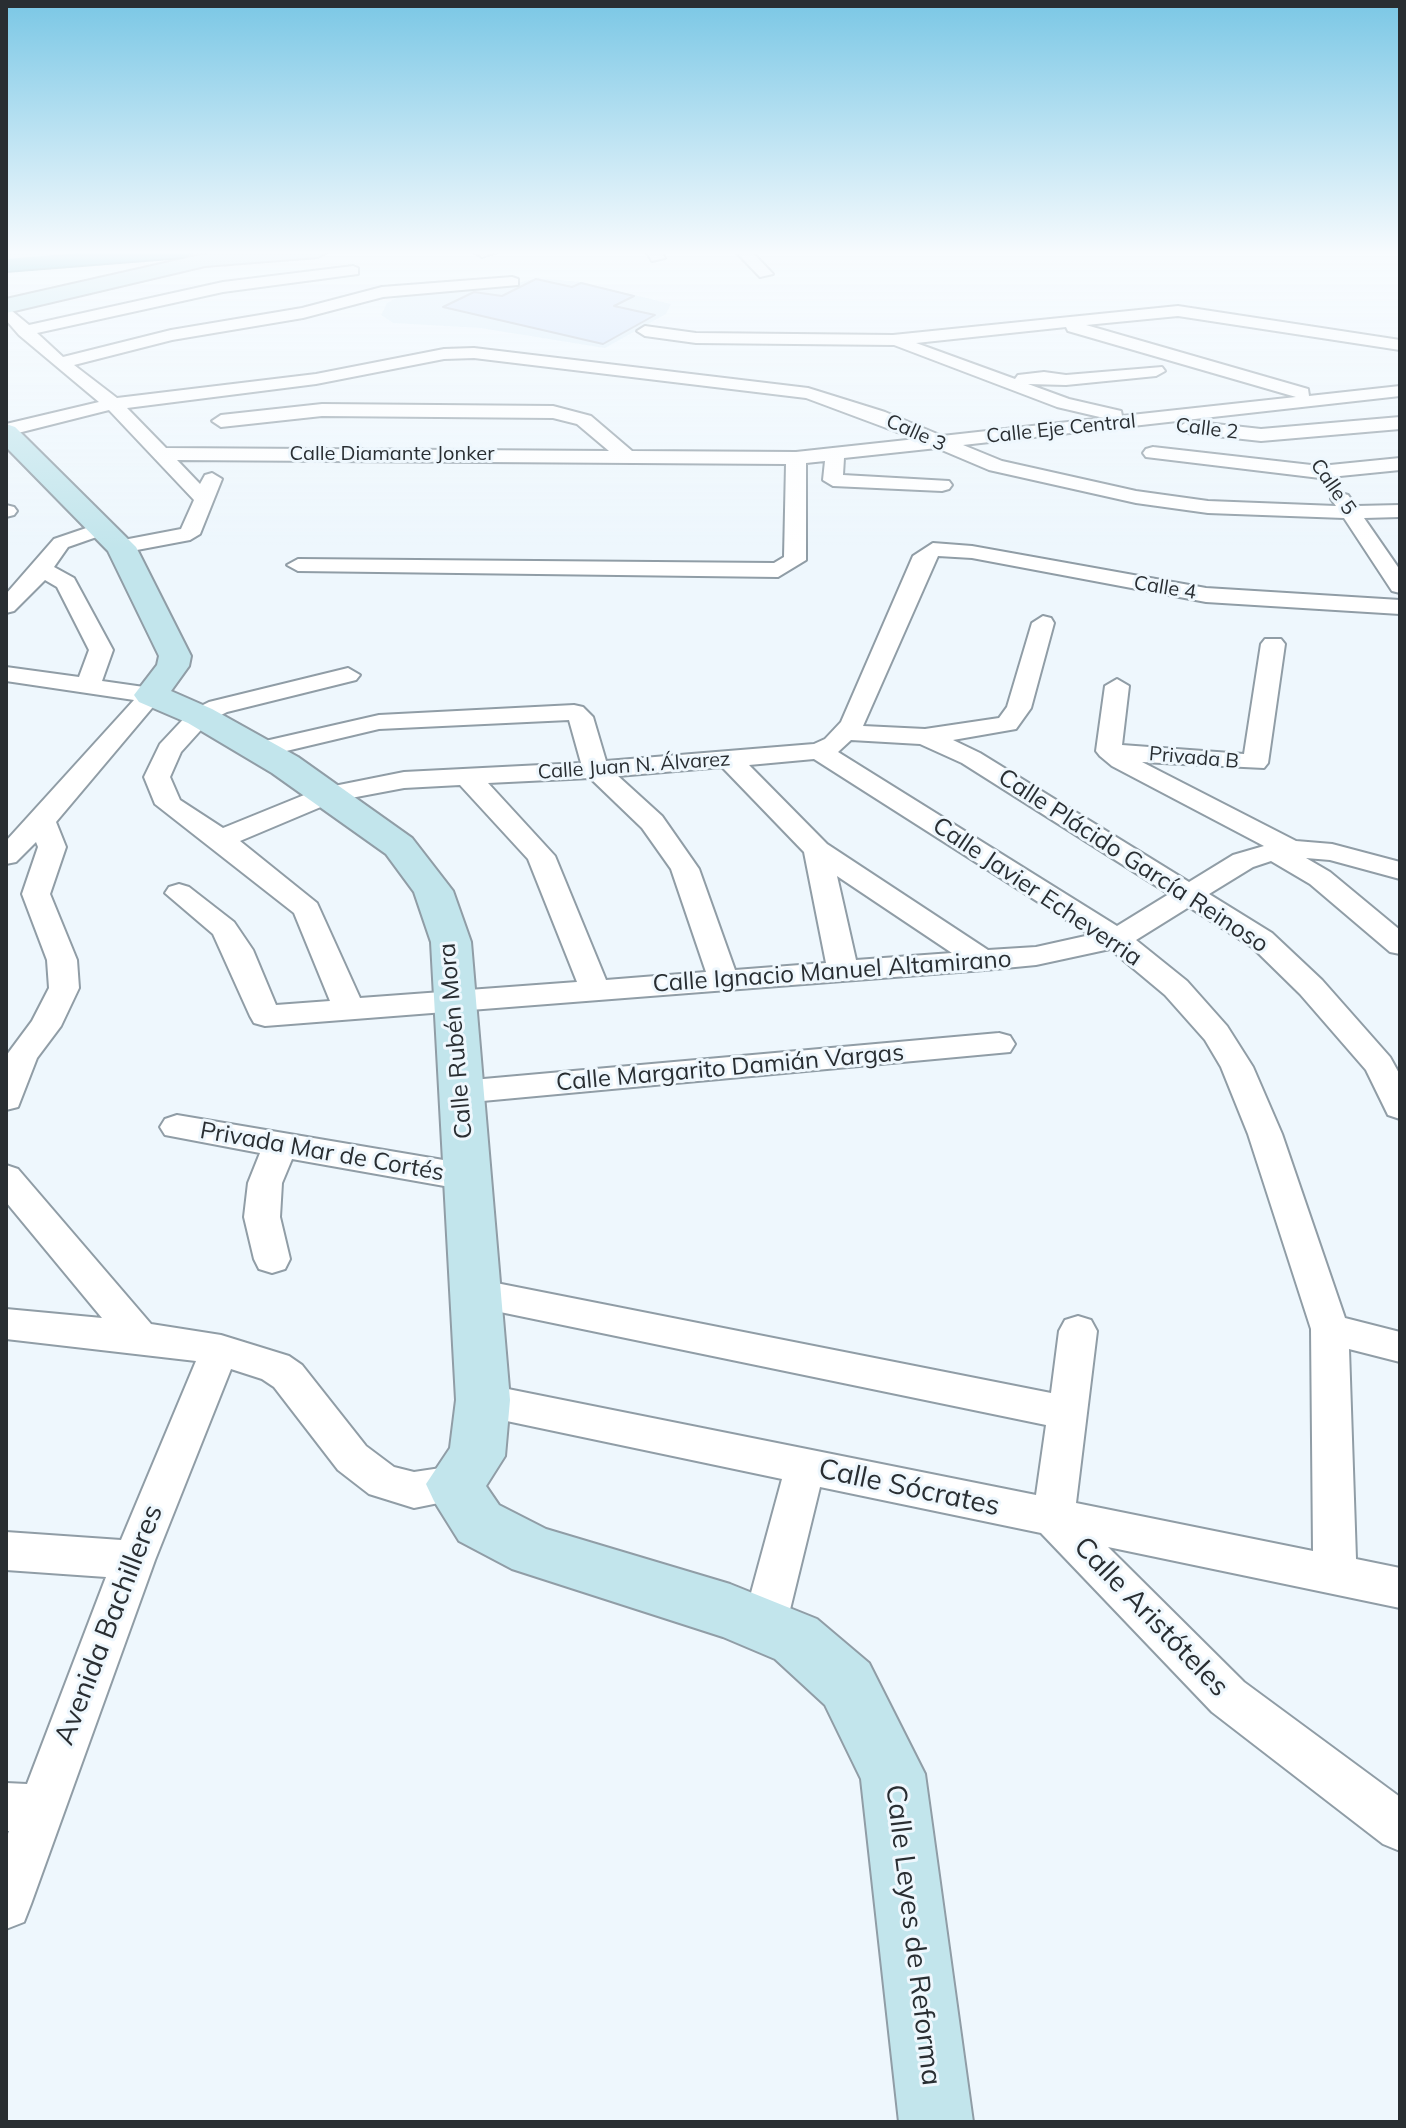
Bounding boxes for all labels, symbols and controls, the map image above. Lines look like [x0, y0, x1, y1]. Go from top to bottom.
street label: Calle 3 [882, 409, 950, 457]
street label: Calle Eje Central [985, 409, 1137, 449]
street label: Calle 2 [1174, 413, 1240, 445]
street label: Calle Diamante Jonker [290, 442, 494, 466]
street label: Calle 5 [1305, 454, 1361, 520]
street label: Calle 4 [1132, 571, 1198, 605]
street label: Privada B [1148, 742, 1240, 774]
street label: Calle Juan N. Álvarez [537, 747, 731, 785]
street label: Calle Plácido García Reinoso [993, 763, 1273, 959]
street label: Calle Javier Echeverria [927, 811, 1147, 973]
street label: Calle Rubén Mora [433, 942, 479, 1140]
street label: Calle Ignacio Manuel Altamirano [652, 945, 1012, 999]
street label: Calle Margarito Damián Vargas [555, 1038, 905, 1098]
street label: Privada Mar de Cortés [198, 1116, 446, 1188]
street label: Calle Sócrates [815, 1452, 1003, 1524]
street label: Avenida Bachilleres [48, 1500, 170, 1750]
street label: Calle Aristóteles [1066, 1530, 1236, 1704]
street label: Calle Leyes de Reforma [878, 1783, 948, 2087]

